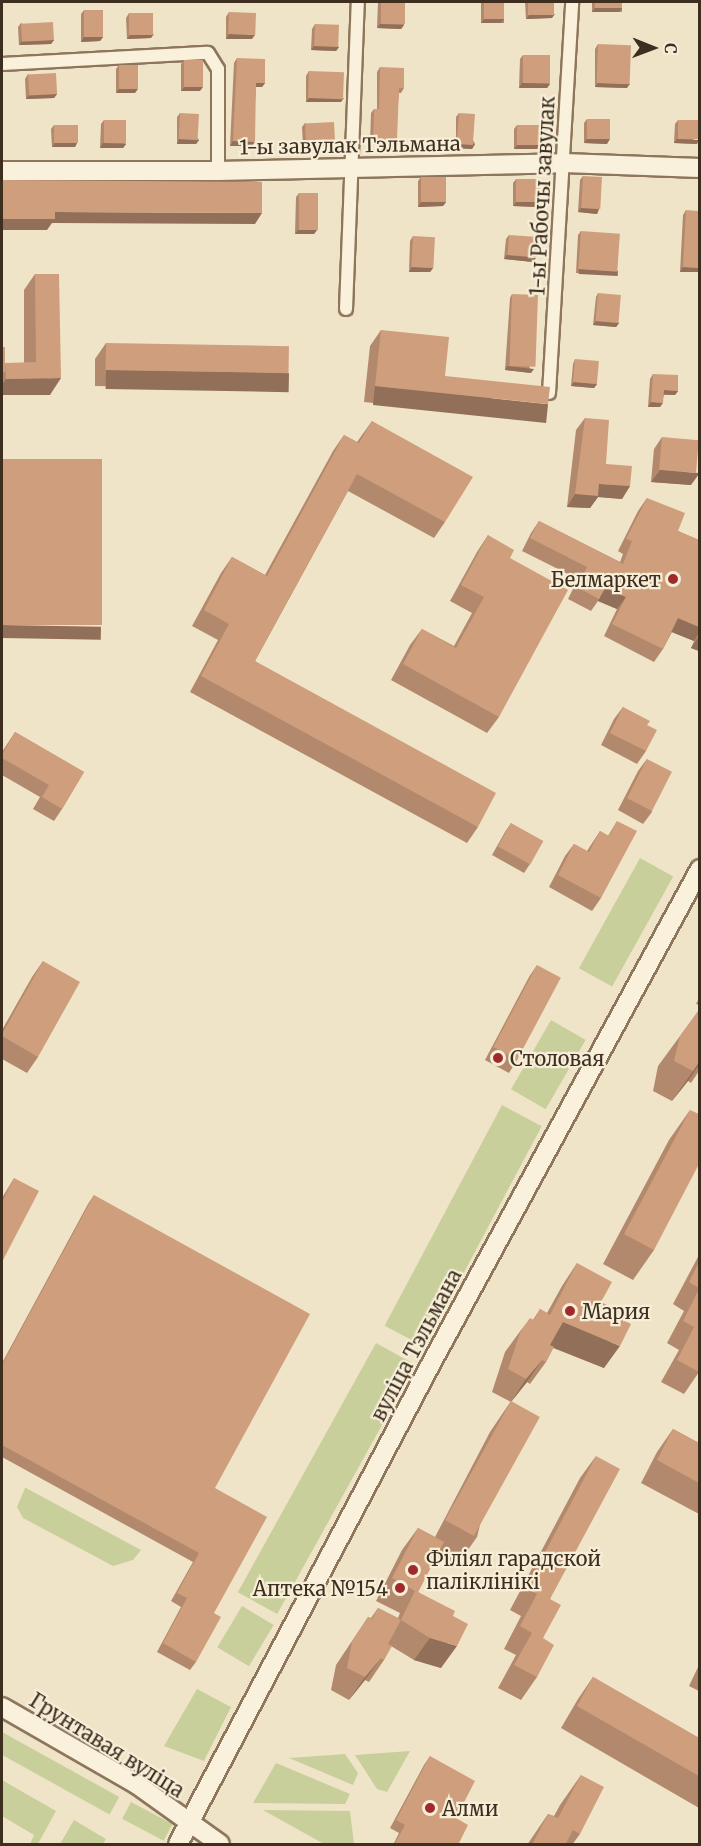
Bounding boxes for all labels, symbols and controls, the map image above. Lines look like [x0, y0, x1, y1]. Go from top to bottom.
north arrow [623, 18, 683, 78]
text: С [661, 43, 681, 54]
street label: 1-ы Рабочы завулак [525, 96, 559, 296]
street label: 1-ы завулак Тэльмана [239, 131, 461, 159]
place label: Белмаркет [551, 567, 661, 591]
marker: Белмаркет [666, 572, 680, 586]
place label: Столовая [510, 1046, 604, 1070]
marker: Столовая [491, 1051, 505, 1065]
street label: вуліца Тэльмана [366, 1265, 466, 1425]
place label: Мария [582, 1299, 650, 1323]
marker: Мария [563, 1304, 577, 1318]
place label: Філіял гарадской паліклінікі [426, 1546, 601, 1593]
marker: Філіял гарадской паліклінікі [404, 1561, 422, 1579]
place label: Аптека №154 [253, 1576, 388, 1600]
marker: Аптека №154 [393, 1581, 407, 1595]
street label: Грунтавая вуліца [25, 1688, 189, 1802]
place label: Алми [442, 1796, 499, 1820]
marker: Алми [423, 1801, 437, 1815]

